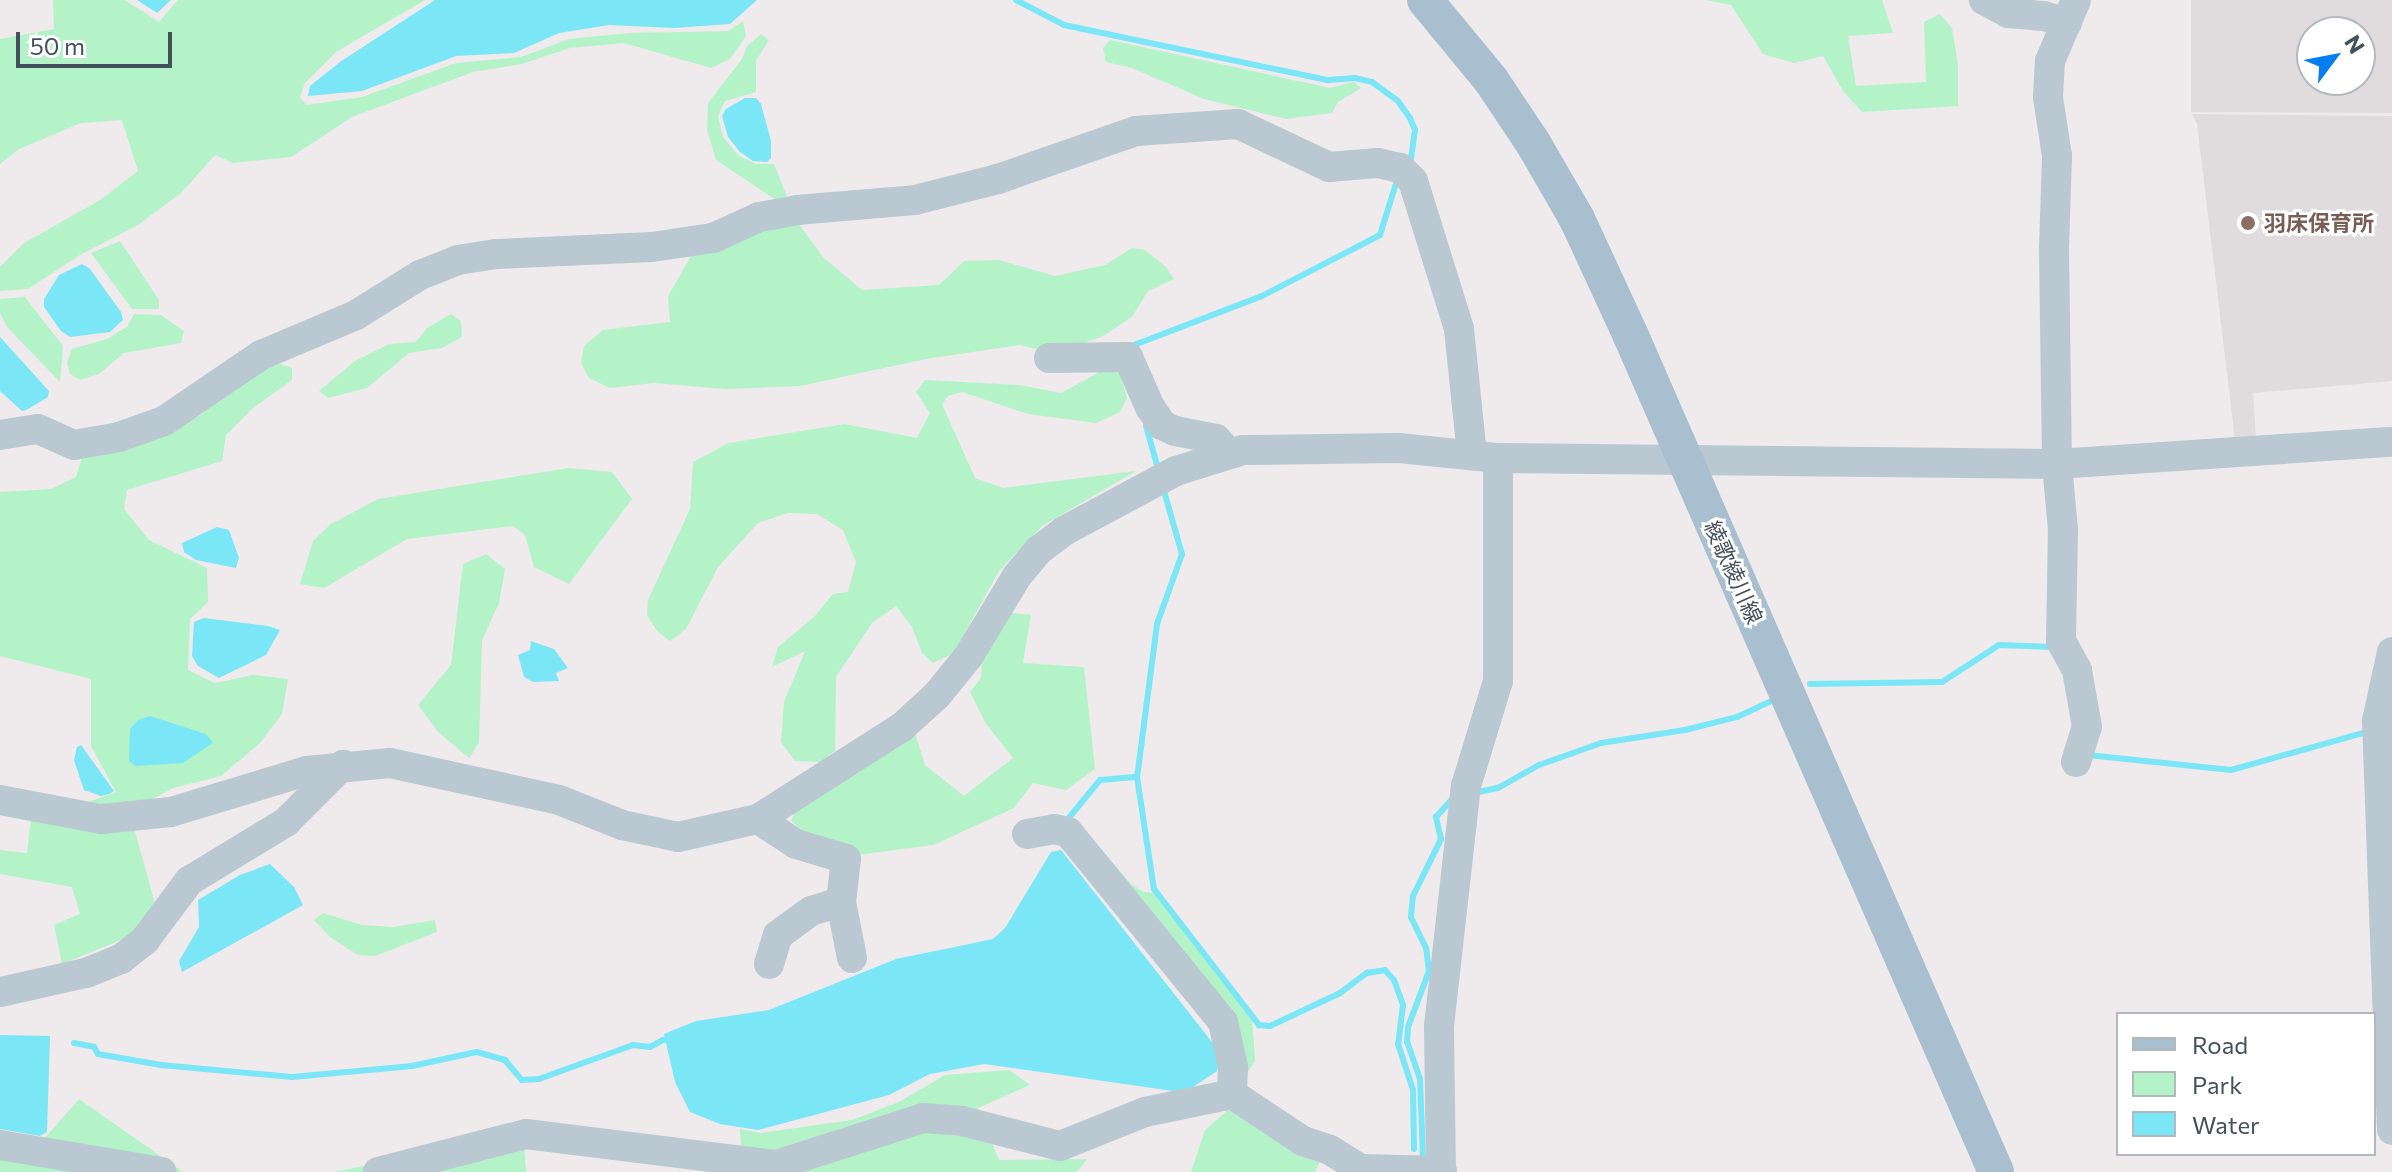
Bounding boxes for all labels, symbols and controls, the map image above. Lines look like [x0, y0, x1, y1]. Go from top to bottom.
scale bar [20, 16, 176, 66]
north arrow [2296, 16, 2376, 96]
text: N [2339, 30, 2371, 58]
text: 50 m [30, 31, 85, 60]
place label: 羽床保育所 [2264, 210, 2374, 236]
marker: 羽床保育所 [2239, 214, 2257, 232]
street label: 綾歌綾川線 [1700, 516, 1768, 628]
legend [2116, 1012, 2376, 1156]
text: Road [2192, 1030, 2248, 1059]
text: Park [2192, 1070, 2242, 1099]
text: Water [2192, 1110, 2260, 1139]

